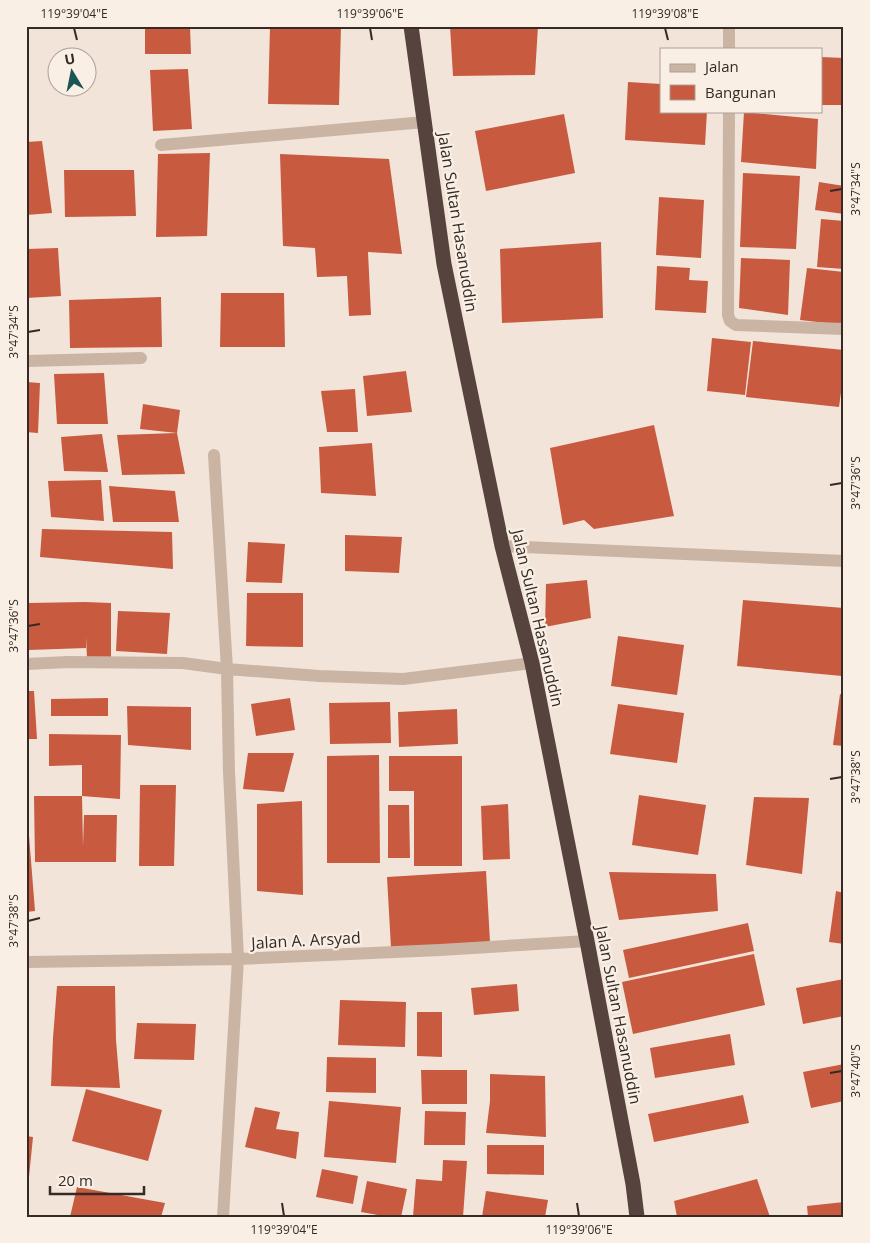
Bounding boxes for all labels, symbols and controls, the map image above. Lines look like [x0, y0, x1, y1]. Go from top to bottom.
text: 119°39'04"E [40, 5, 108, 22]
text: 119°39'06"E [336, 5, 404, 22]
text: 119°39'08"E [631, 5, 699, 22]
north arrow [48, 48, 98, 98]
text: U [63, 48, 77, 69]
legend [660, 48, 822, 112]
text: Jalan [703, 56, 739, 76]
text: Bangunan [705, 82, 776, 102]
street label: Jalan Sultan Hasanuddin [433, 129, 483, 313]
text: 3°47'34"S [847, 162, 864, 216]
text: 3°47'34"S [5, 305, 22, 359]
text: 3°47'36"S [847, 456, 864, 510]
street label: Jalan Sultan Hasanuddin [506, 525, 569, 709]
text: 3°47'36"S [5, 599, 22, 653]
text: 3°47'38"S [847, 750, 864, 804]
text: 3°47'38"S [5, 894, 22, 948]
street label: Jalan Sultan Hasanuddin [591, 922, 647, 1106]
street label: Jalan A. Arsyad [249, 926, 361, 954]
text: 3°47'40"S [847, 1044, 864, 1098]
scale bar [50, 1163, 144, 1195]
text: 20 m [58, 1170, 93, 1190]
text: 119°39'04"E [250, 1221, 318, 1238]
text: 119°39'06"E [545, 1221, 613, 1238]

